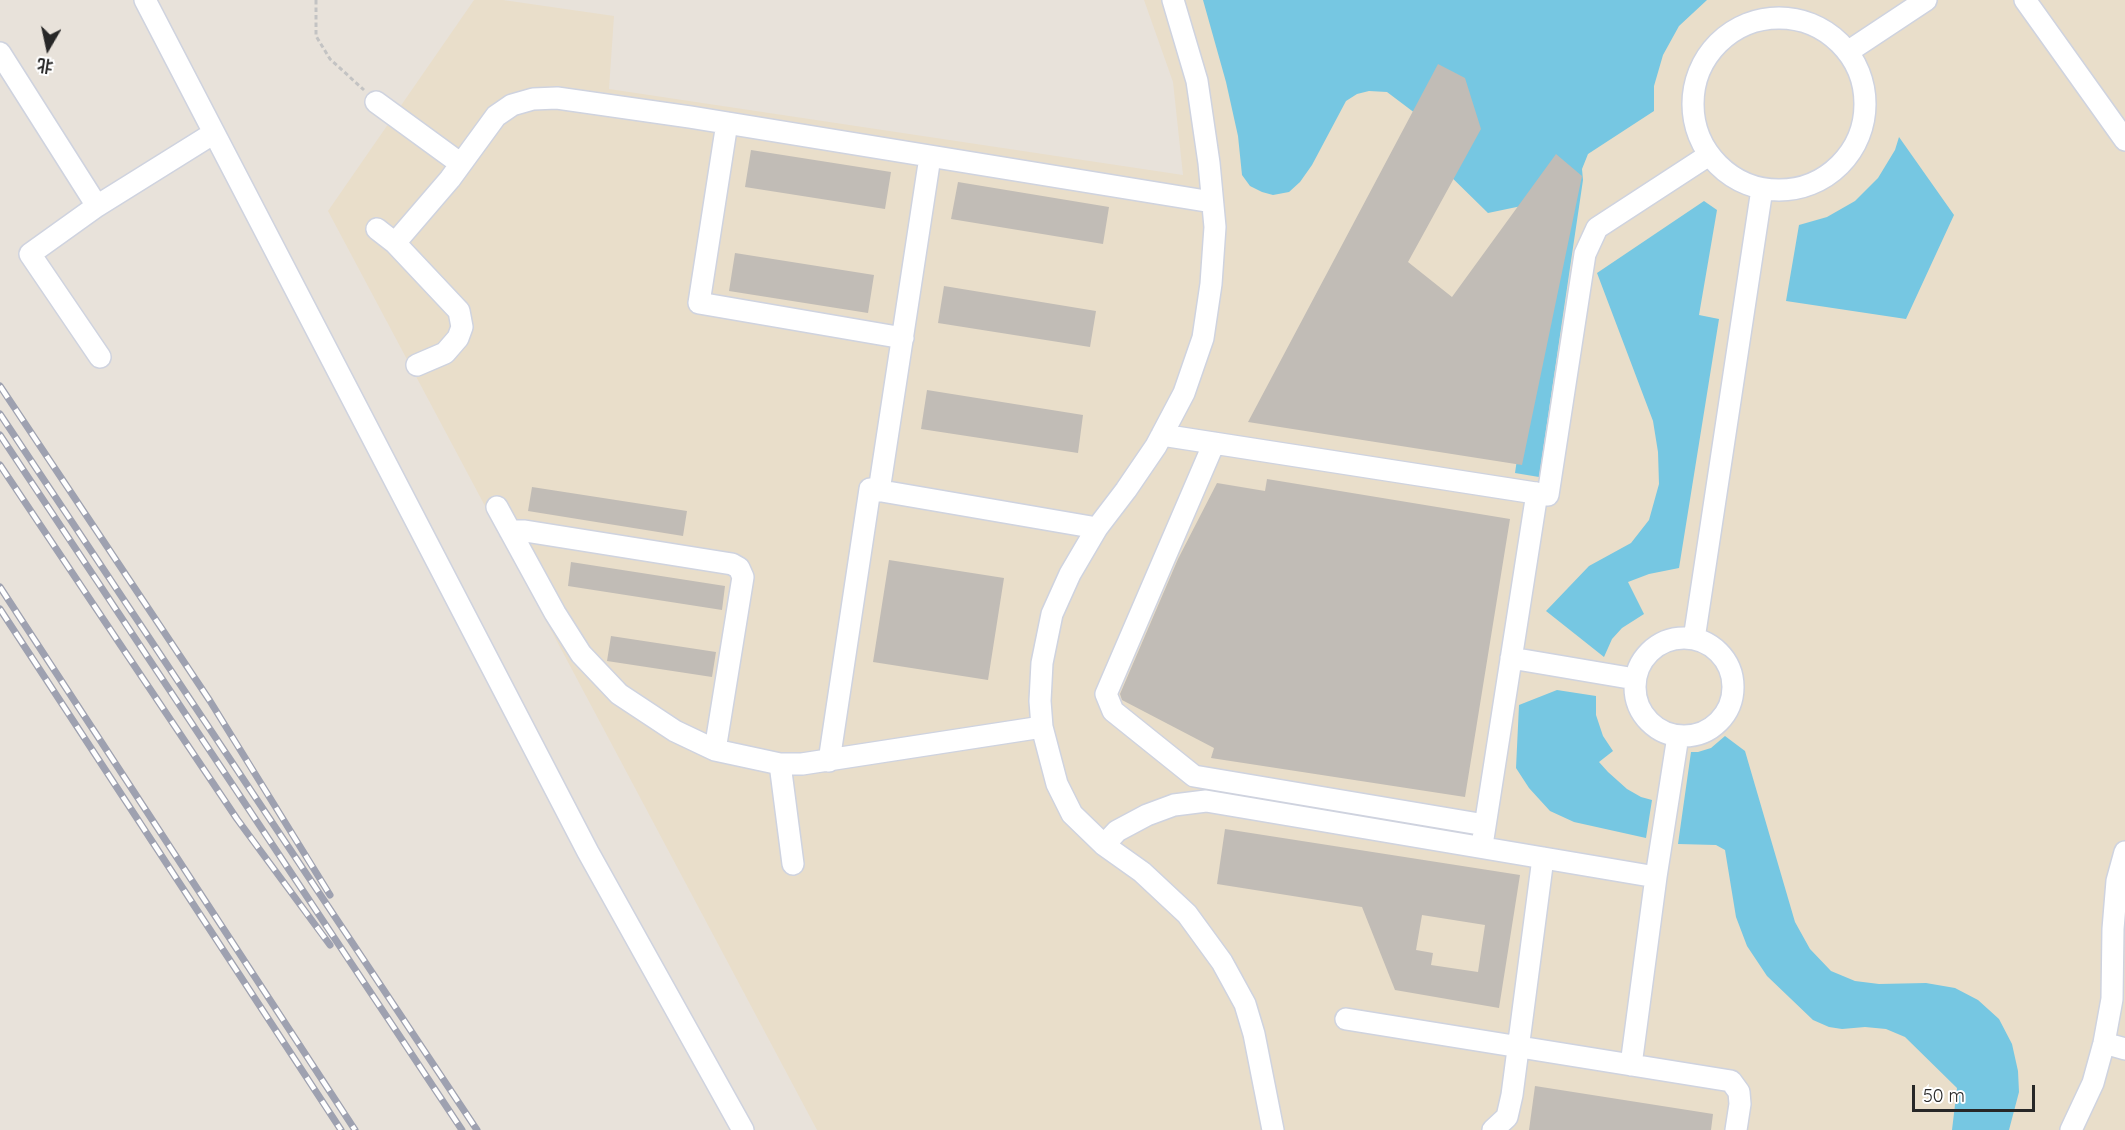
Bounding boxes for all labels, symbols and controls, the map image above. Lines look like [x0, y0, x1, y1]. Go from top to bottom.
north arrow [18, 18, 78, 78]
text: 北 [36, 55, 55, 77]
scale bar [1915, 1073, 2038, 1111]
text: 50 m [1923, 1084, 1965, 1107]

